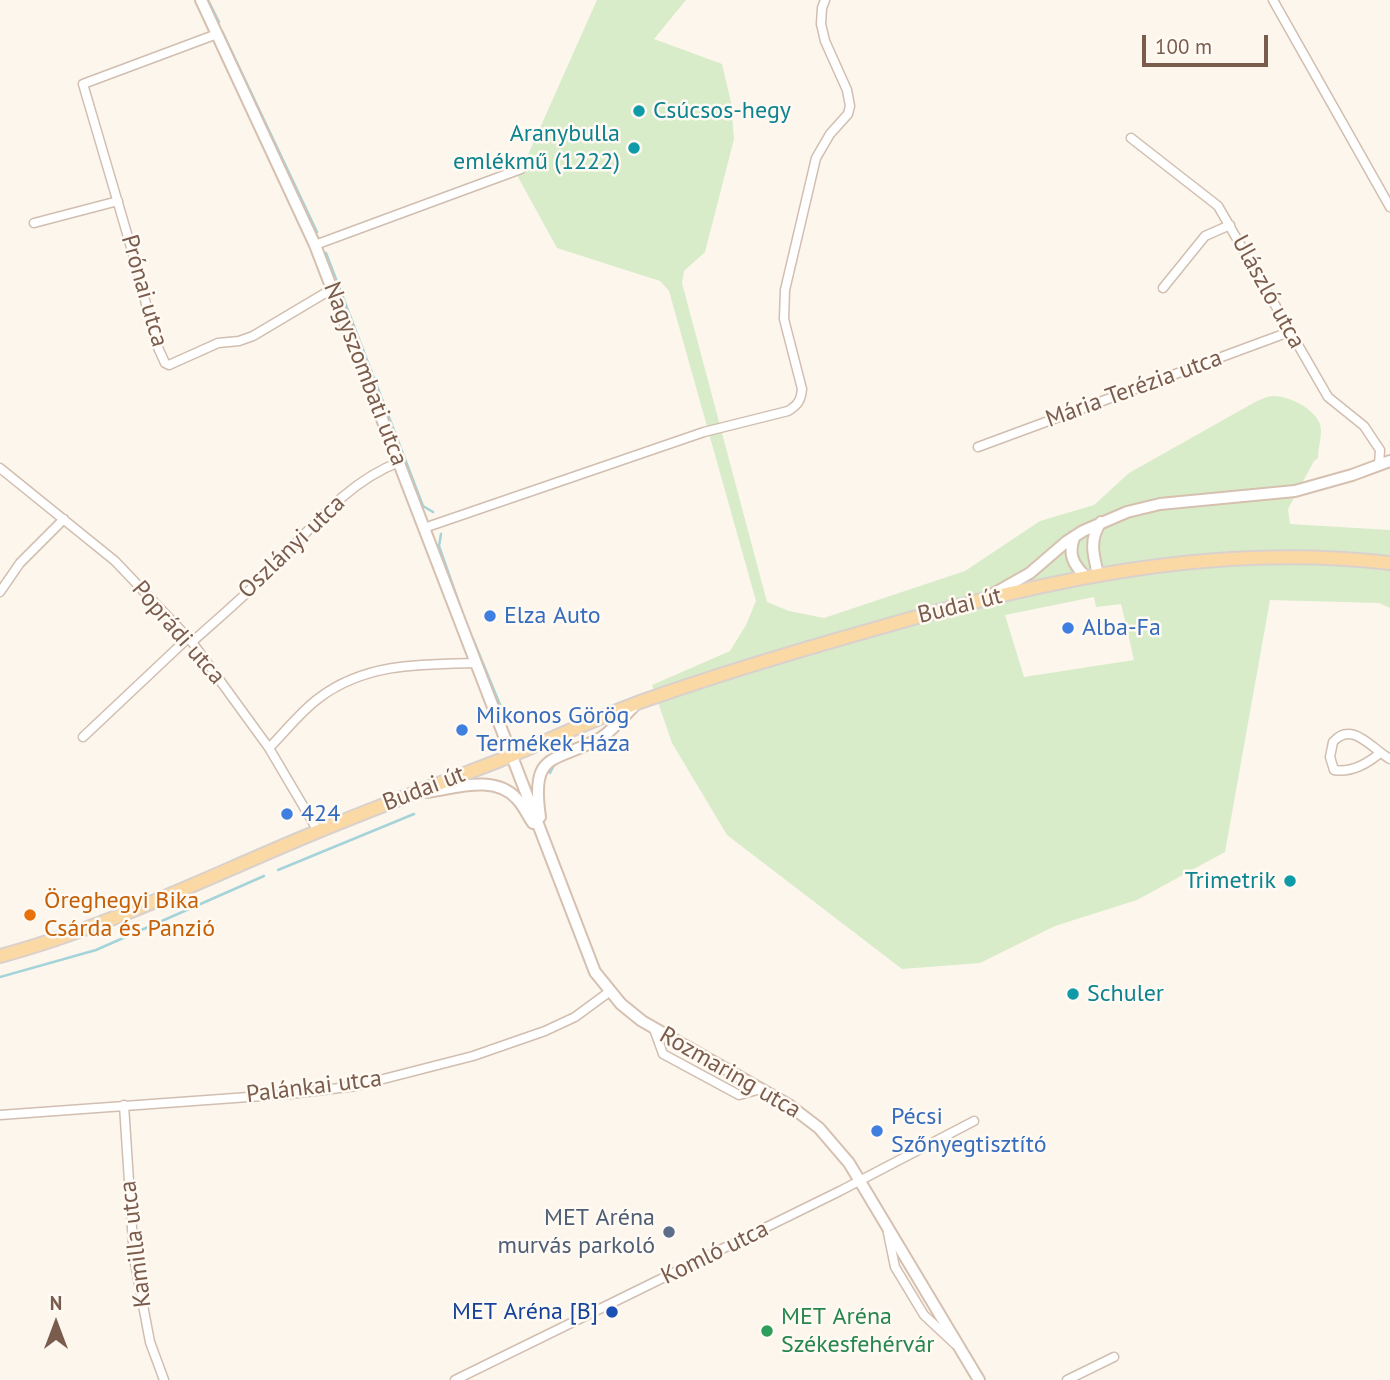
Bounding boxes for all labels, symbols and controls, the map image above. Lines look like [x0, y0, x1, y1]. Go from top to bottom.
scale bar [1145, 21, 1271, 65]
text: 100 m [1155, 33, 1212, 60]
place label: Csúcsos-hegy [653, 97, 791, 125]
marker: Csúcsos-hegy [631, 103, 647, 119]
place label: Aranybulla emlékmű (1222) [453, 120, 620, 176]
marker: Aranybulla emlékmű (1222) [626, 140, 642, 156]
street label: Ulászló utca [1225, 230, 1311, 354]
street label: Prónai utca [114, 232, 174, 350]
street label: Nagyszombati utca [317, 278, 413, 470]
street label: Mária Terézia utca [1042, 344, 1226, 434]
street label: Oszlányi utca [233, 489, 351, 605]
street label: Poprádi utca [125, 575, 231, 691]
street label: Budai út [915, 582, 1005, 630]
place label: Elza Auto [504, 602, 601, 630]
marker: Elza Auto [482, 608, 498, 624]
place label: Alba-Fa [1082, 614, 1161, 642]
marker: Alba-Fa [1060, 620, 1076, 636]
place label: Mikonos Görög Termékek Háza [476, 702, 630, 758]
marker: Mikonos Görög Termékek Háza [454, 722, 470, 738]
street label: Budai út [379, 760, 469, 818]
place label: 424 [301, 800, 340, 828]
marker: 424 [279, 806, 295, 822]
place label: Trimetrik [1185, 867, 1276, 895]
marker: Trimetrik [1282, 873, 1298, 889]
place label: Öreghegyi Bika Csárda és Panzió [44, 887, 215, 943]
marker: Öreghegyi Bika Csárda és Panzió [22, 907, 38, 923]
place label: Schuler [1087, 980, 1164, 1008]
marker: Schuler [1065, 986, 1081, 1002]
street label: Rozmaring utca [654, 1021, 806, 1125]
street label: Palánkai utca [245, 1064, 383, 1110]
place label: Pécsi Szőnyegtisztító [891, 1103, 1047, 1159]
marker: Pécsi Szőnyegtisztító [869, 1123, 885, 1139]
street label: Kamilla utca [114, 1179, 158, 1309]
place label: MET Aréna murvás parkoló [497, 1204, 655, 1260]
street label: Komló utca [657, 1215, 773, 1291]
marker: MET Aréna murvás parkoló [661, 1224, 677, 1240]
north arrow [21, 1289, 91, 1359]
text: N [50, 1291, 62, 1315]
place label: MET Aréna [B] [452, 1298, 598, 1326]
place label: MET Aréna Székesfehérvár [781, 1303, 934, 1359]
marker: MET Aréna [B] [604, 1304, 620, 1320]
marker: MET Aréna Székesfehérvár [759, 1323, 775, 1339]

